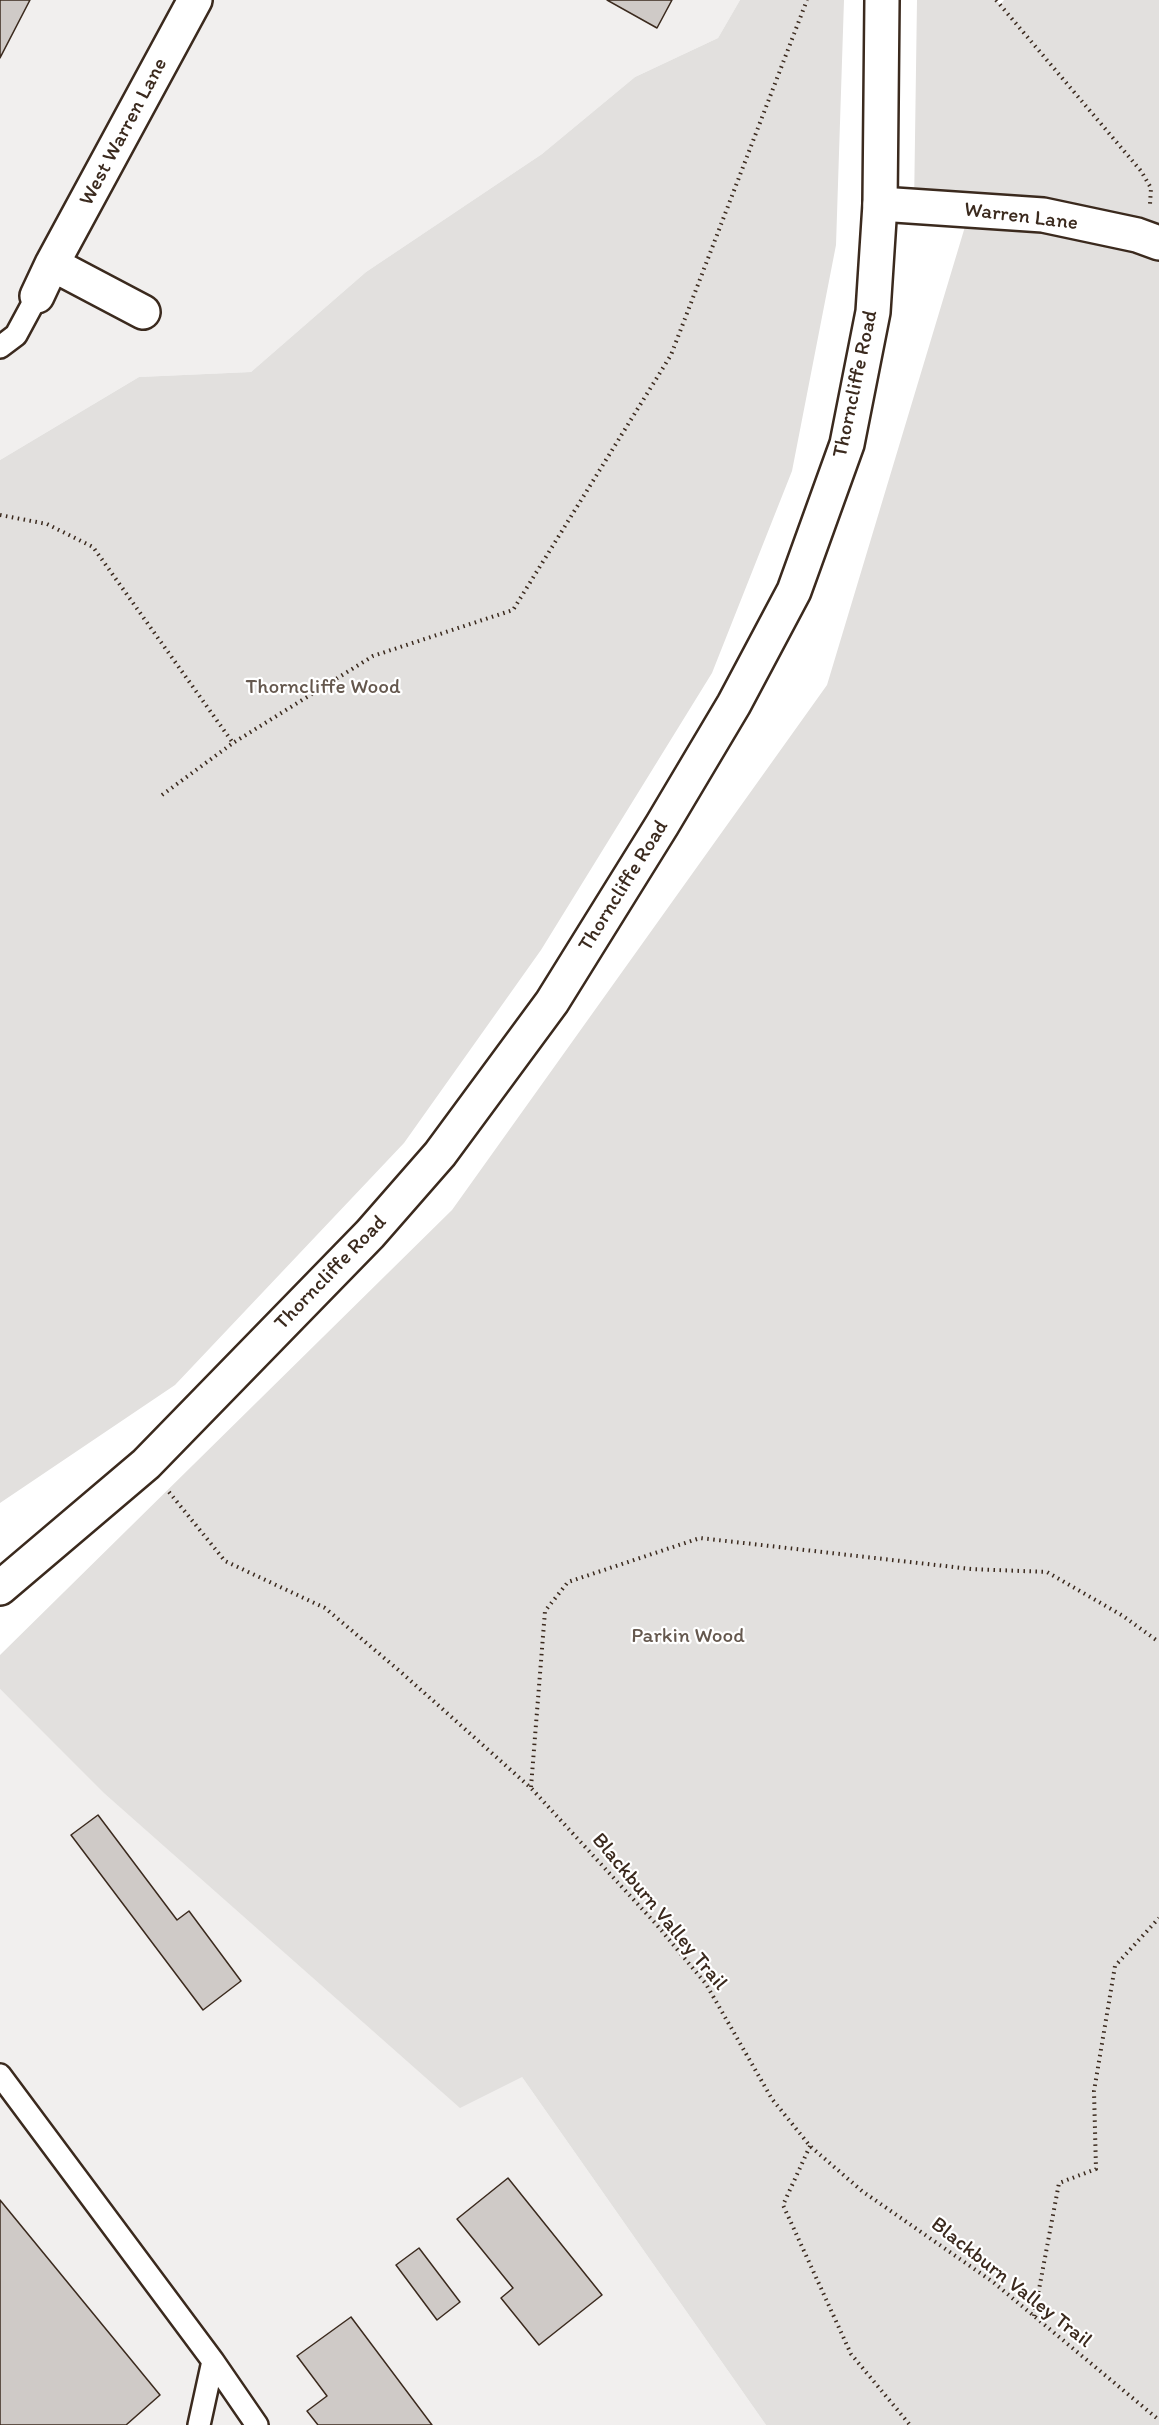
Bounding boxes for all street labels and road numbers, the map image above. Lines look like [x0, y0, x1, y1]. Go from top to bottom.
street label: West Warren Lane [74, 54, 174, 210]
street label: Warren Lane [963, 198, 1079, 236]
street label: Thorncliffe Road [828, 308, 884, 460]
street label: Thorncliffe Road [574, 816, 674, 956]
street label: Thorncliffe Road [270, 1210, 392, 1336]
street label: Blackburn Valley Trail [586, 1828, 732, 1996]
street label: Blackburn Valley Trail [925, 2212, 1097, 2354]

